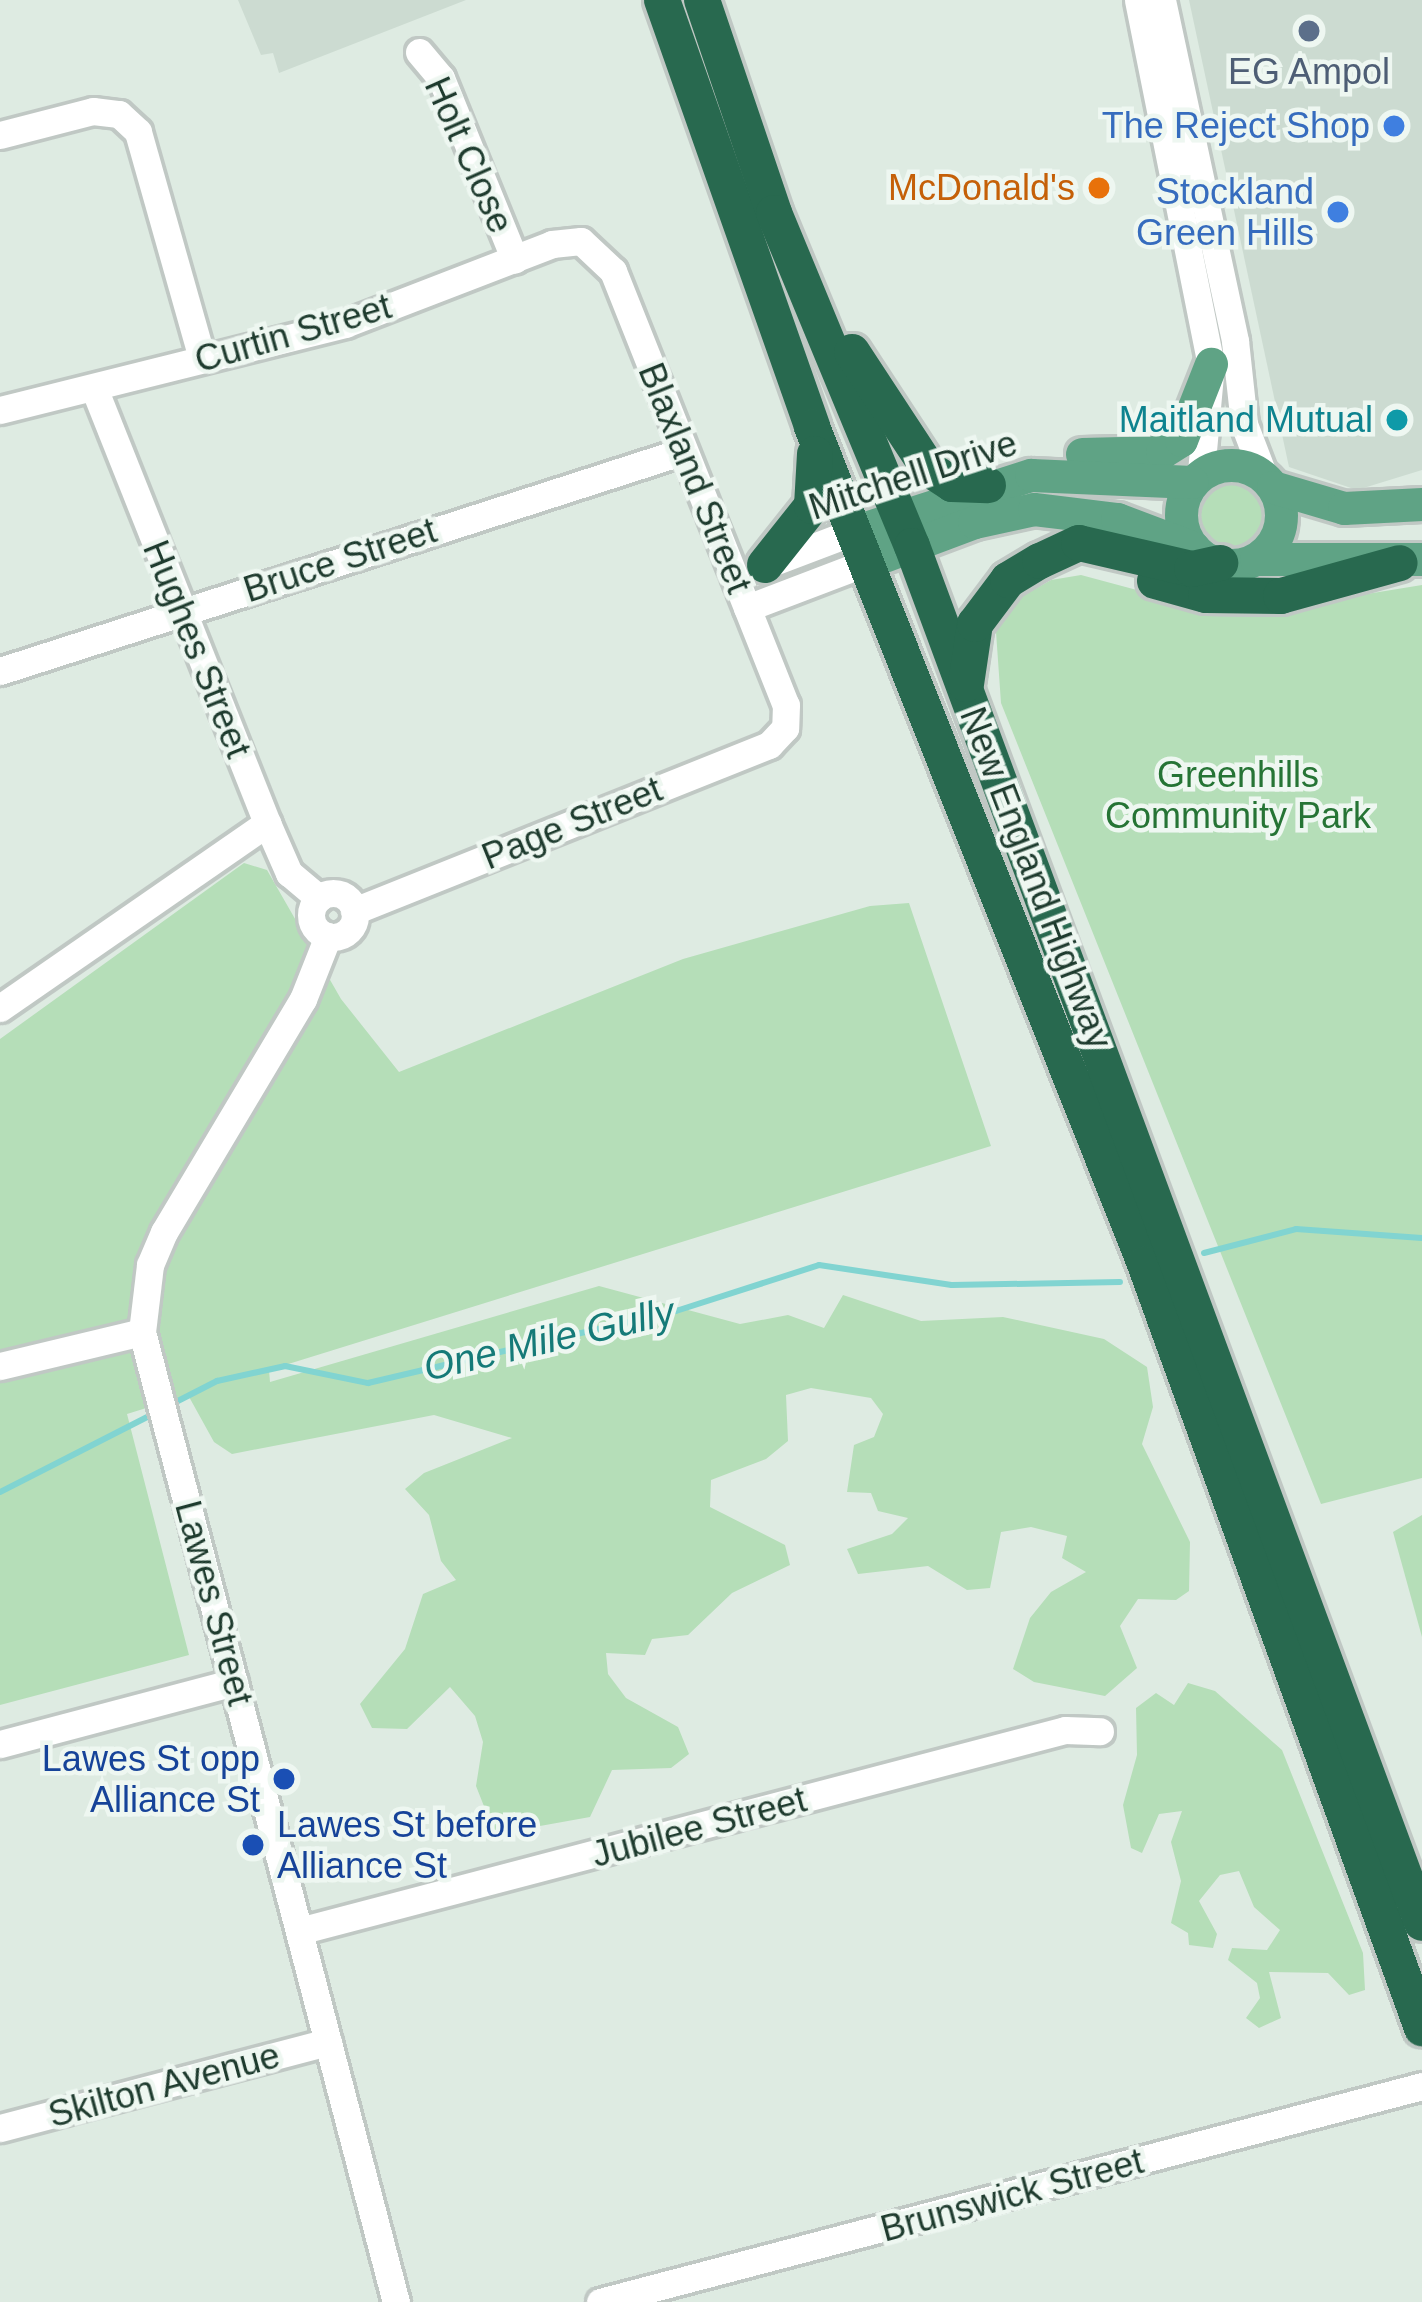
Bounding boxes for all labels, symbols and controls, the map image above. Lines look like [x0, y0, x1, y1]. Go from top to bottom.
marker: EG Ampol [1296, 18, 1322, 44]
place label: EG Ampol [1227, 50, 1391, 94]
street label: Holt Close [415, 70, 523, 240]
place label: The Reject Shop [1102, 104, 1370, 148]
marker: The Reject Shop [1381, 113, 1407, 139]
place label: McDonald's [888, 166, 1075, 210]
place label: Stockland Green Hills [1136, 169, 1314, 254]
marker: McDonald's [1086, 175, 1112, 201]
marker: Stockland Green Hills [1325, 199, 1351, 225]
street label: Curtin Street [190, 284, 396, 382]
street label: Blaxland Street [629, 357, 761, 599]
place label: Maitland Mutual [1119, 398, 1373, 442]
marker: Maitland Mutual [1384, 407, 1410, 433]
street label: Mitchell Drive [804, 421, 1022, 529]
street label: Bruce Street [238, 509, 442, 611]
street label: Hughes Street [134, 534, 260, 764]
street label: New England Highway [951, 701, 1121, 1055]
park label: Greenhills Community Park [1105, 752, 1371, 837]
street label: Page Street [476, 767, 668, 879]
water label: One Mile Gully [419, 1288, 679, 1392]
street label: Lawes Street [166, 1496, 262, 1710]
place label: Lawes St opp Alliance St [42, 1736, 260, 1821]
marker: Lawes St opp Alliance St [271, 1766, 297, 1792]
street label: Jubilee Street [587, 1778, 811, 1876]
place label: Lawes St before Alliance St [277, 1802, 537, 1887]
marker: Lawes St before Alliance St [240, 1832, 266, 1858]
street label: Skilton Avenue [43, 2033, 285, 2137]
street label: Brunswick Street [876, 2139, 1148, 2251]

